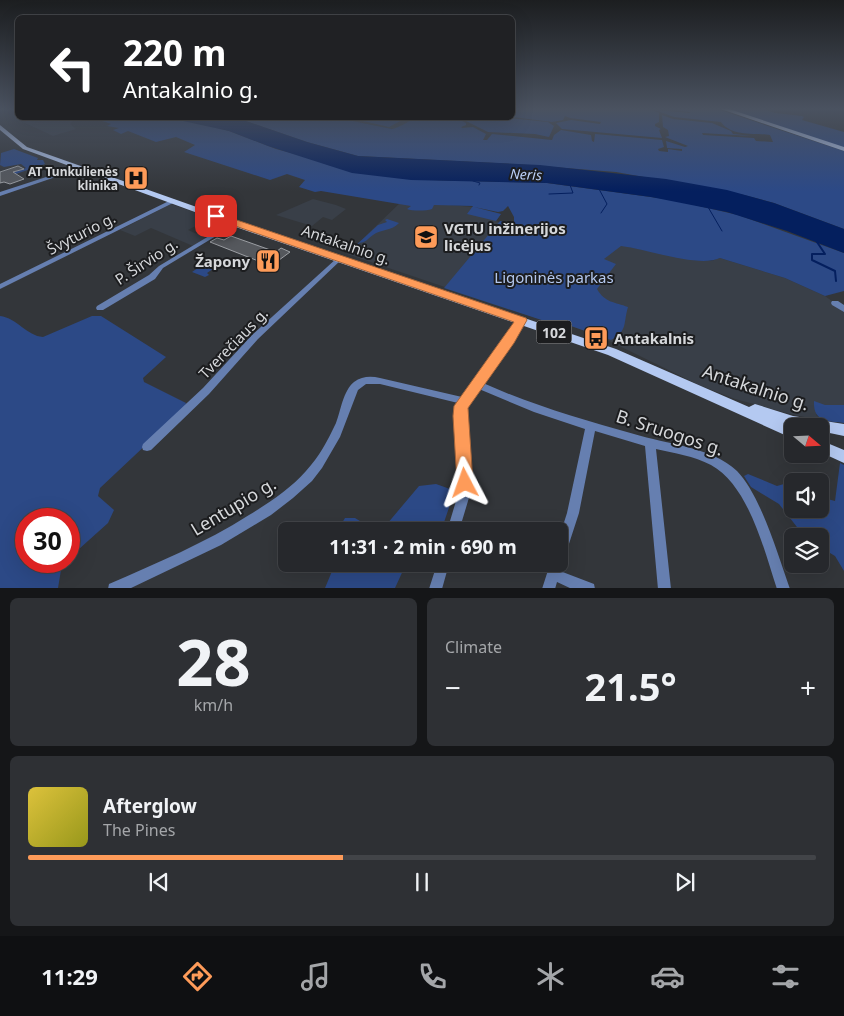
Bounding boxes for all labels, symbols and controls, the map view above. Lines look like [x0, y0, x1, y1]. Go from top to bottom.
text: 220 m [123, 29, 226, 76]
icon: left [40, 35, 105, 100]
text: Antakalnio g. [123, 74, 258, 104]
place label: AT Tunkulienės klinika [28, 163, 118, 194]
water label: Neris [509, 164, 543, 184]
hospital icon: AT Tunkulienės klinika [123, 165, 149, 191]
pin [195, 195, 237, 237]
icon: arrive [202, 202, 230, 230]
street label: Švyturio g. [43, 207, 119, 259]
place label: VGTU inžinerijos licėjus [444, 218, 566, 255]
street label: Antakalnio g. [299, 220, 393, 268]
school or university icon: VGTU inžinerijos licėjus [413, 224, 439, 250]
street label: P. Širvio g. [111, 233, 181, 289]
restaurant icon: Žapony [255, 248, 281, 274]
place label: Žapony [195, 251, 250, 271]
park label: Ligoninės parkas [494, 267, 614, 287]
street label: Tverečiaus g. [194, 303, 272, 383]
road number: 102 [536, 321, 572, 344]
bus stop icon: Antakalnis [583, 325, 609, 351]
place label: Antakalnis [614, 328, 694, 348]
street label: Antakalnio g. [700, 358, 812, 416]
street label: B. Sruogos g. [613, 403, 727, 461]
north arrow [784, 418, 829, 462]
map controls [784, 418, 829, 573]
position arrow [438, 456, 490, 508]
street label: Lentupio g. [186, 471, 280, 541]
button: sound [784, 473, 829, 518]
speed limit sign: 30 [15, 508, 80, 573]
button: layers [784, 528, 829, 573]
text: 11:31 · 2 min · 690 m [329, 534, 517, 560]
text: 28 [176, 617, 251, 705]
text: Climate [445, 636, 502, 658]
text: 21.5° [585, 660, 677, 712]
text: − [445, 668, 461, 706]
text: + [800, 668, 816, 706]
text: km/h [194, 694, 233, 716]
text: Afterglow [103, 793, 197, 819]
text: The Pines [103, 819, 175, 841]
icon: previous [145, 868, 173, 896]
icon: pause [408, 868, 436, 896]
icon: next [671, 868, 699, 896]
icon: directions [180, 959, 215, 994]
icon: music [298, 959, 333, 994]
icon: phone [415, 959, 450, 994]
icon: climate [533, 959, 568, 994]
icon: car [650, 959, 685, 994]
icon: filters [768, 959, 803, 994]
text: 11:29 [41, 961, 98, 991]

